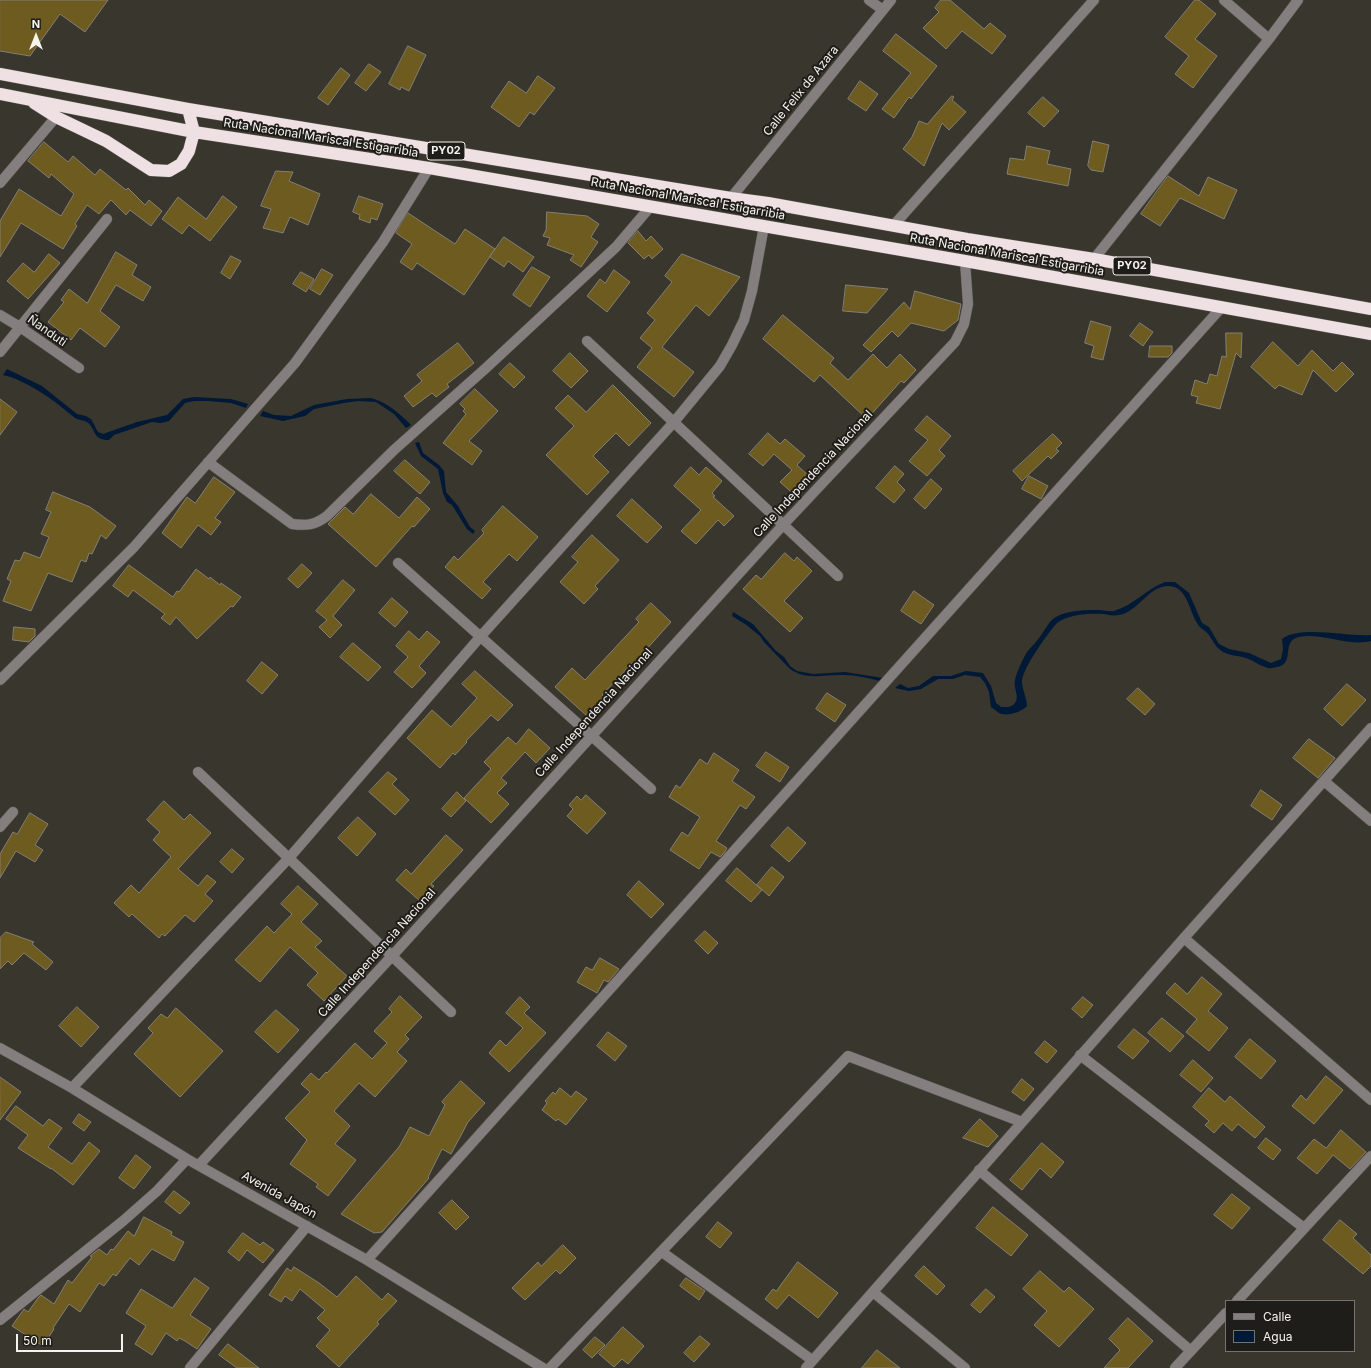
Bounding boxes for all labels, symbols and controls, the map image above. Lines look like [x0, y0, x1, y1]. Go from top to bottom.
north arrow [16, 16, 56, 56]
text: N [32, 17, 40, 31]
street label: Calle Felix de Azara [760, 43, 842, 139]
street label: Ruta Nacional Mariscal Estigarribia [223, 115, 419, 161]
road number: PY02 [427, 142, 465, 160]
street label: Ruta Nacional Mariscal Estigarribia [590, 175, 786, 223]
street label: Ruta Nacional Mariscal Estigarribia [909, 231, 1105, 279]
road number: PY02 [1113, 257, 1151, 275]
street label: Ñanduti [25, 312, 69, 350]
street label: Calle Independencia Nacional [750, 407, 876, 541]
street label: Calle Independencia Nacional [532, 646, 656, 780]
street label: Calle Independencia Nacional [315, 886, 439, 1020]
street label: Avenida Japón [239, 1168, 319, 1222]
legend [1225, 1300, 1355, 1352]
text: Calle [1263, 1309, 1291, 1324]
scale bar [18, 1326, 125, 1352]
text: Agua [1263, 1329, 1292, 1344]
text: 50 m [23, 1333, 52, 1348]

